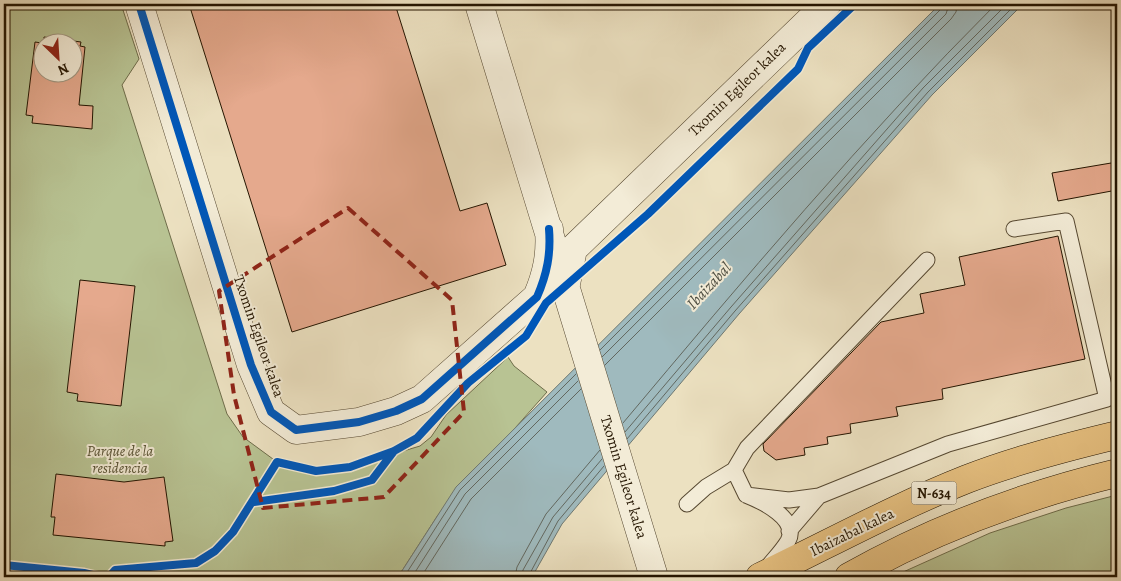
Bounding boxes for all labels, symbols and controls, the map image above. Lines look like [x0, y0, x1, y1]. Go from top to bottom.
north arrow [32, 32, 82, 82]
street label: Txomin Egileor kalea [684, 37, 790, 141]
text: N [55, 59, 72, 80]
water label: Ibaizabal [682, 258, 736, 314]
street label: Txomin Egileor kalea [229, 272, 289, 400]
street label: Txomin Egileor kalea [596, 413, 652, 541]
park label: Parque de la residencia [87, 441, 153, 478]
road number: N-634 [912, 482, 956, 504]
street label: Ibaizabal kalea [807, 503, 897, 561]

